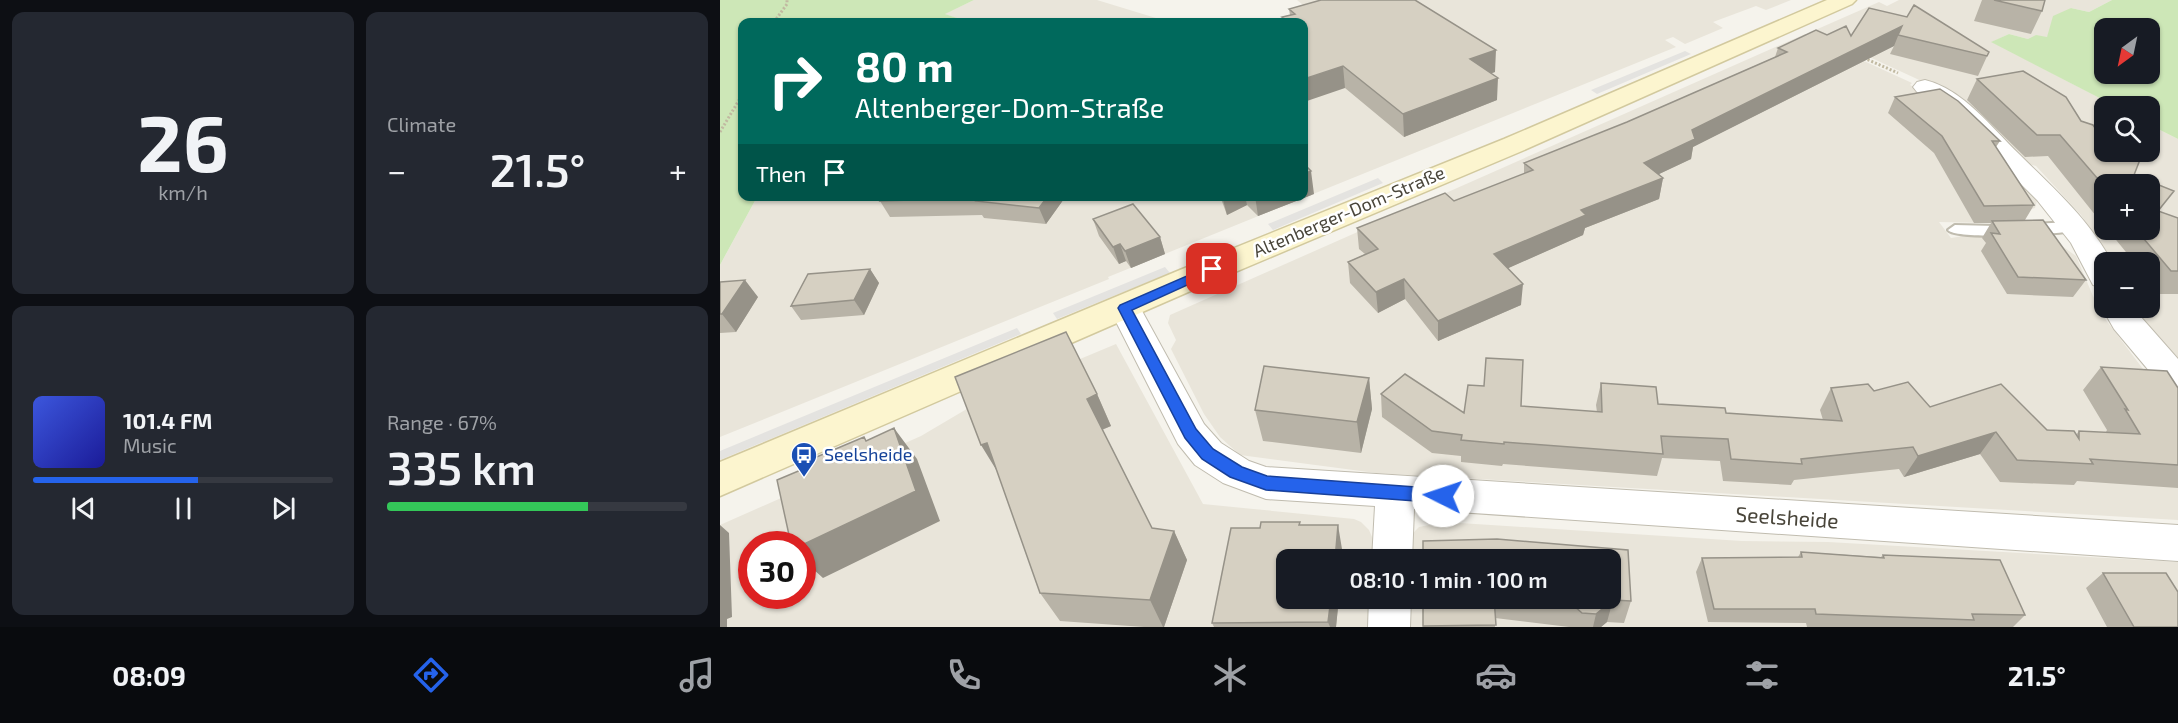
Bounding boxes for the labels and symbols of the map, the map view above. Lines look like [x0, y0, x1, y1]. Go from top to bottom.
north arrow [2094, 18, 2160, 84]
street label: Altenberger-Dom-Straße [1249, 161, 1448, 261]
pin [1186, 243, 1237, 294]
bus stop icon: Seelsheide [789, 440, 819, 478]
place label: Seelsheide [824, 443, 913, 465]
position arrow [1411, 464, 1475, 528]
street label: Seelsheide [1735, 500, 1839, 533]
speed limit sign: 30 [738, 531, 816, 609]

